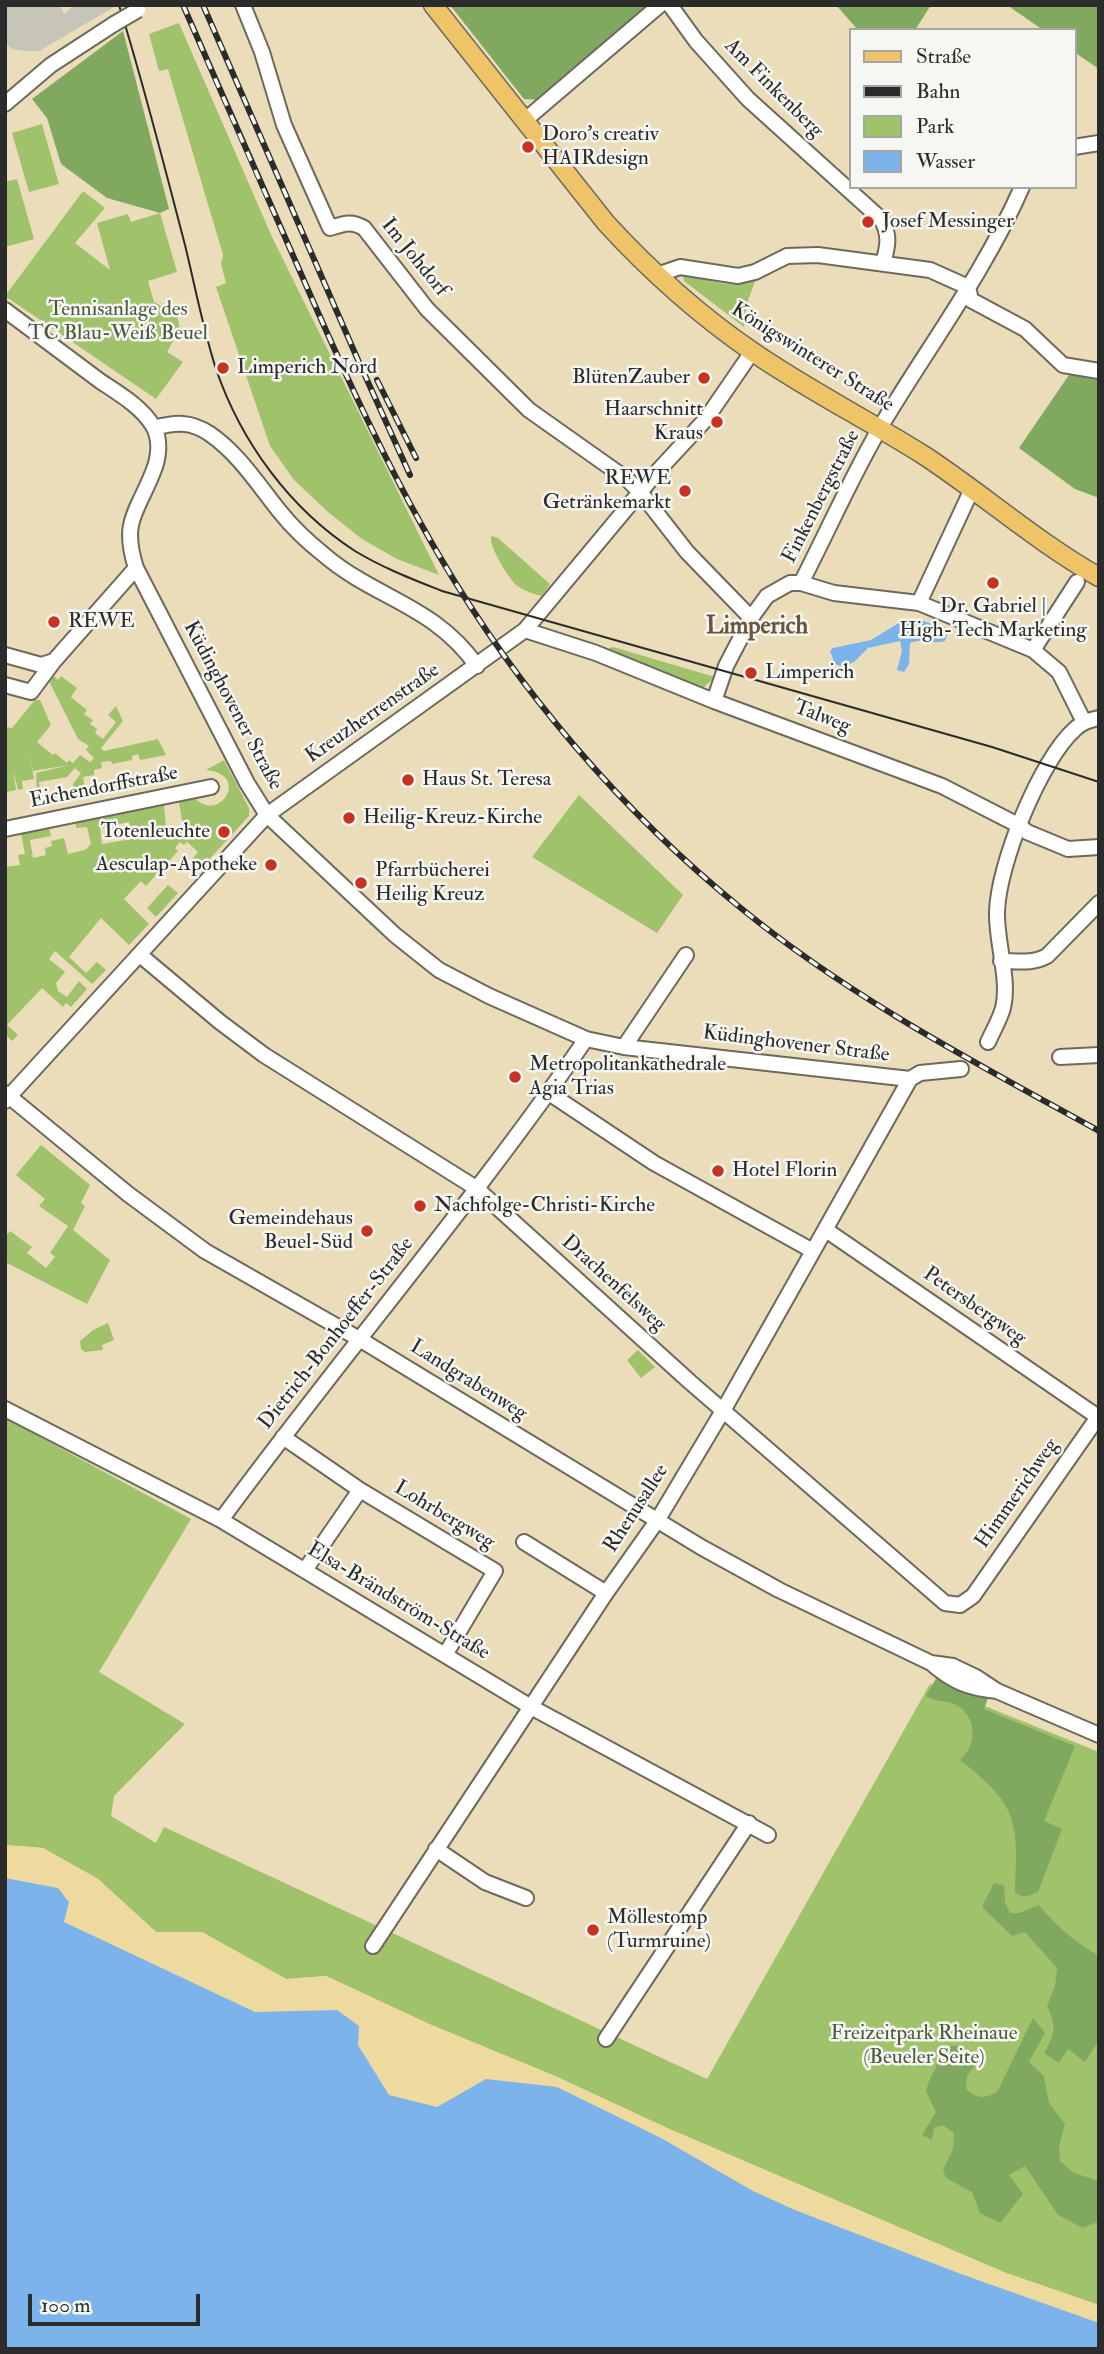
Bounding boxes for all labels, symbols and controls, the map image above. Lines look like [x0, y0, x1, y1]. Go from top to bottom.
legend [848, 28, 1076, 189]
street label: Am Finkenberg [718, 34, 828, 144]
text: Straße [916, 43, 971, 70]
text: Bahn [916, 78, 960, 105]
text: Park [916, 113, 954, 140]
place label: Doro's creativ HAIRdesign [542, 122, 659, 172]
marker: Doro's creativ HAIRdesign [520, 139, 536, 155]
text: Wasser [916, 148, 975, 175]
place label: Josef Messinger [882, 209, 1014, 235]
street label: Im Johdorf [375, 214, 453, 302]
marker: Josef Messinger [860, 214, 876, 230]
park label: Tennisanlage des TC Blau-Weiß Beuel [28, 297, 208, 347]
street label: Königswinterer Straße [726, 298, 898, 418]
place label: Limperich Nord [237, 355, 377, 381]
marker: Limperich Nord [215, 360, 231, 376]
place label: BlütenZauber [572, 365, 690, 391]
marker: BlütenZauber [696, 370, 712, 386]
place label: Haarschnitt Kraus [604, 397, 703, 447]
marker: Haarschnitt Kraus [709, 414, 725, 430]
street label: Finkenbergstraße [778, 426, 866, 568]
place label: REWE Getränkemarkt [543, 466, 671, 516]
marker: REWE Getränkemarkt [677, 483, 693, 499]
marker: Dr. Gabriel | High-Tech Marketing [985, 575, 1001, 591]
place label: Dr. Gabriel | High-Tech Marketing [899, 594, 1087, 644]
place label: REWE [68, 609, 135, 635]
marker: REWE [46, 614, 62, 630]
district label: Limperich [706, 614, 808, 642]
street label: Küdinghovener Straße [177, 617, 287, 795]
street label: Kreuzherrenstraße [301, 658, 445, 770]
place label: Limperich [765, 660, 854, 686]
marker: Limperich [743, 665, 759, 681]
street label: Talweg [790, 696, 854, 740]
street label: Eichendorffstraße [28, 761, 180, 815]
place label: Haus St. Teresa [422, 767, 551, 793]
marker: Haus St. Teresa [400, 772, 416, 788]
place label: Heilig-Kreuz-Kirche [363, 805, 542, 831]
marker: Heilig-Kreuz-Kirche [341, 810, 357, 826]
place label: Totenleuchte [101, 819, 210, 845]
marker: Totenleuchte [216, 824, 232, 840]
place label: Aesculap-Apotheke [96, 852, 257, 878]
marker: Aesculap-Apotheke [263, 857, 279, 873]
place label: Pfarrbücherei Heilig Kreuz [375, 858, 490, 908]
marker: Pfarrbücherei Heilig Kreuz [353, 875, 369, 891]
street label: Küdinghovener Straße [701, 1021, 891, 1069]
place label: Metropolitankathedrale Agia Trias [529, 1052, 726, 1102]
marker: Metropolitankathedrale Agia Trias [507, 1069, 523, 1085]
place label: Hotel Florin [732, 1158, 837, 1184]
marker: Hotel Florin [710, 1163, 726, 1179]
place label: Nachfolge-Christi-Kirche [434, 1193, 655, 1219]
marker: Nachfolge-Christi-Kirche [412, 1198, 428, 1214]
place label: Gemeindehaus Beuel-Süd [228, 1206, 353, 1256]
marker: Gemeindehaus Beuel-Süd [359, 1223, 375, 1239]
street label: Drachenfelsweg [555, 1230, 671, 1338]
street label: Dietrich-Bonhoeffer-Straße [254, 1233, 420, 1435]
street label: Petersbergweg [918, 1262, 1030, 1352]
street label: Landgrabenweg [405, 1335, 531, 1427]
street label: Himmerichweg [971, 1434, 1065, 1554]
street label: Rhenusallee [599, 1460, 675, 1558]
street label: Lohrbergweg [389, 1476, 499, 1556]
street label: Elsa-Brändström-Straße [302, 1538, 494, 1666]
place label: Möllestomp (Turmruine) [607, 1905, 711, 1955]
marker: Möllestomp (Turmruine) [585, 1922, 601, 1938]
park label: Freizeitpark Rheinaue (Beueler Seite) [831, 2021, 1017, 2071]
scale bar [32, 2280, 203, 2324]
text: 100 m [41, 2292, 91, 2319]

